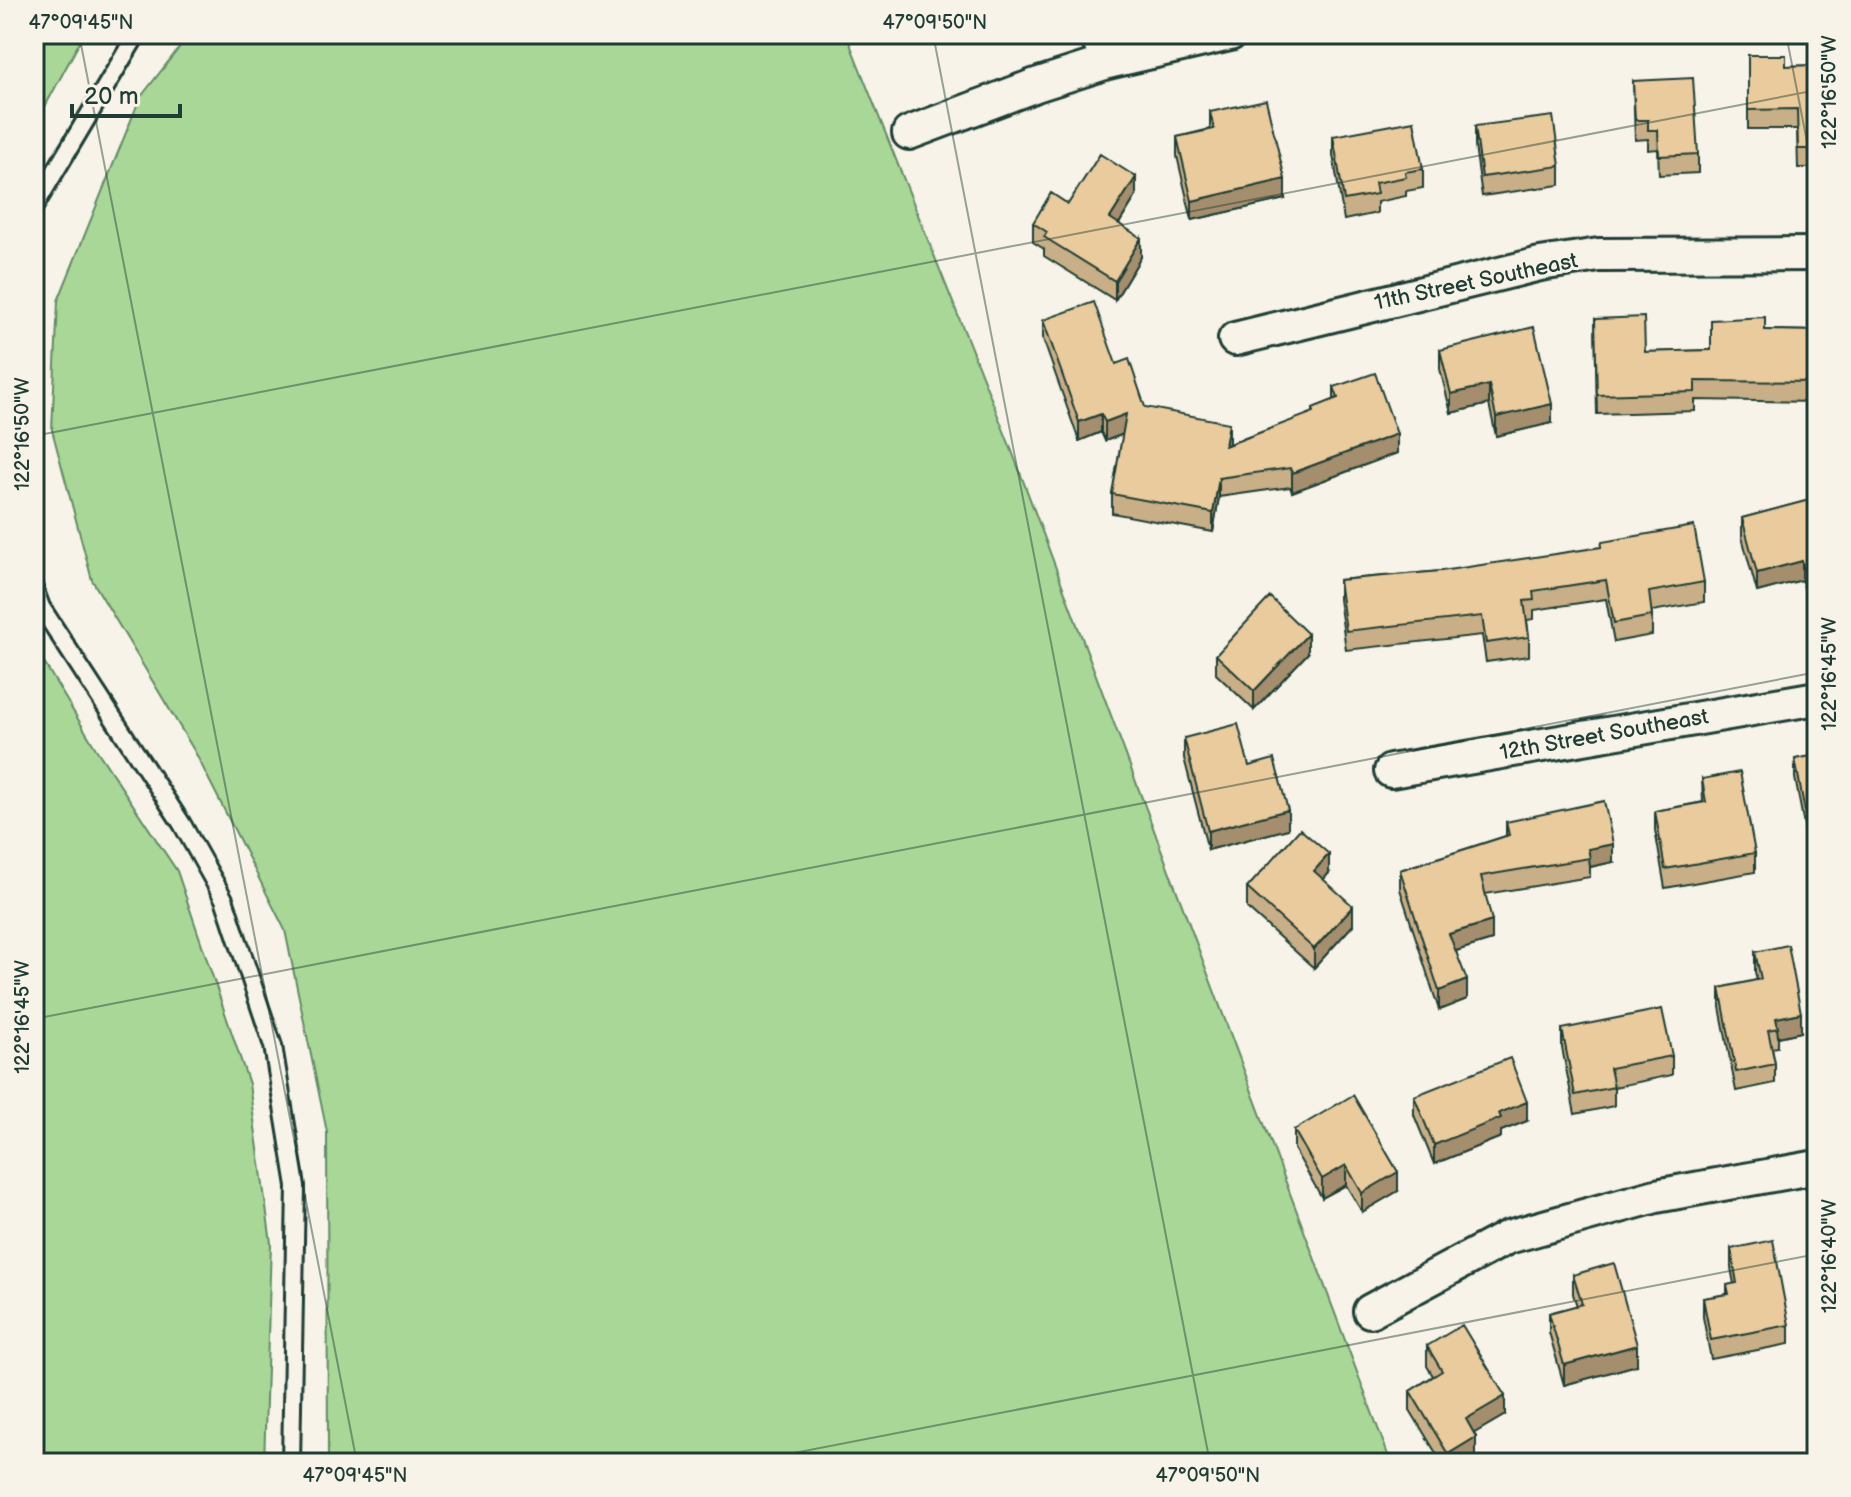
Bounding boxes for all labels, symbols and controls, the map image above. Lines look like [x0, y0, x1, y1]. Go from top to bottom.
text: 47°09'45"N [28, 11, 134, 35]
text: 47°09'50"N [883, 11, 987, 35]
text: 122°16'50"W [1818, 35, 1842, 149]
scale bar [72, 68, 180, 118]
text: 20 m [84, 82, 139, 111]
street label: 11th Street Southeast [1372, 247, 1580, 317]
text: 122°16'50"W [11, 377, 35, 491]
text: 122°16'45"W [1818, 617, 1842, 731]
street label: 12th Street Southeast [1497, 703, 1711, 767]
text: 122°16'45"W [11, 960, 35, 1074]
text: 122°16'40"W [1818, 1199, 1842, 1313]
text: 47°09'45"N [302, 1464, 408, 1488]
text: 47°09'50"N [1156, 1464, 1260, 1488]

